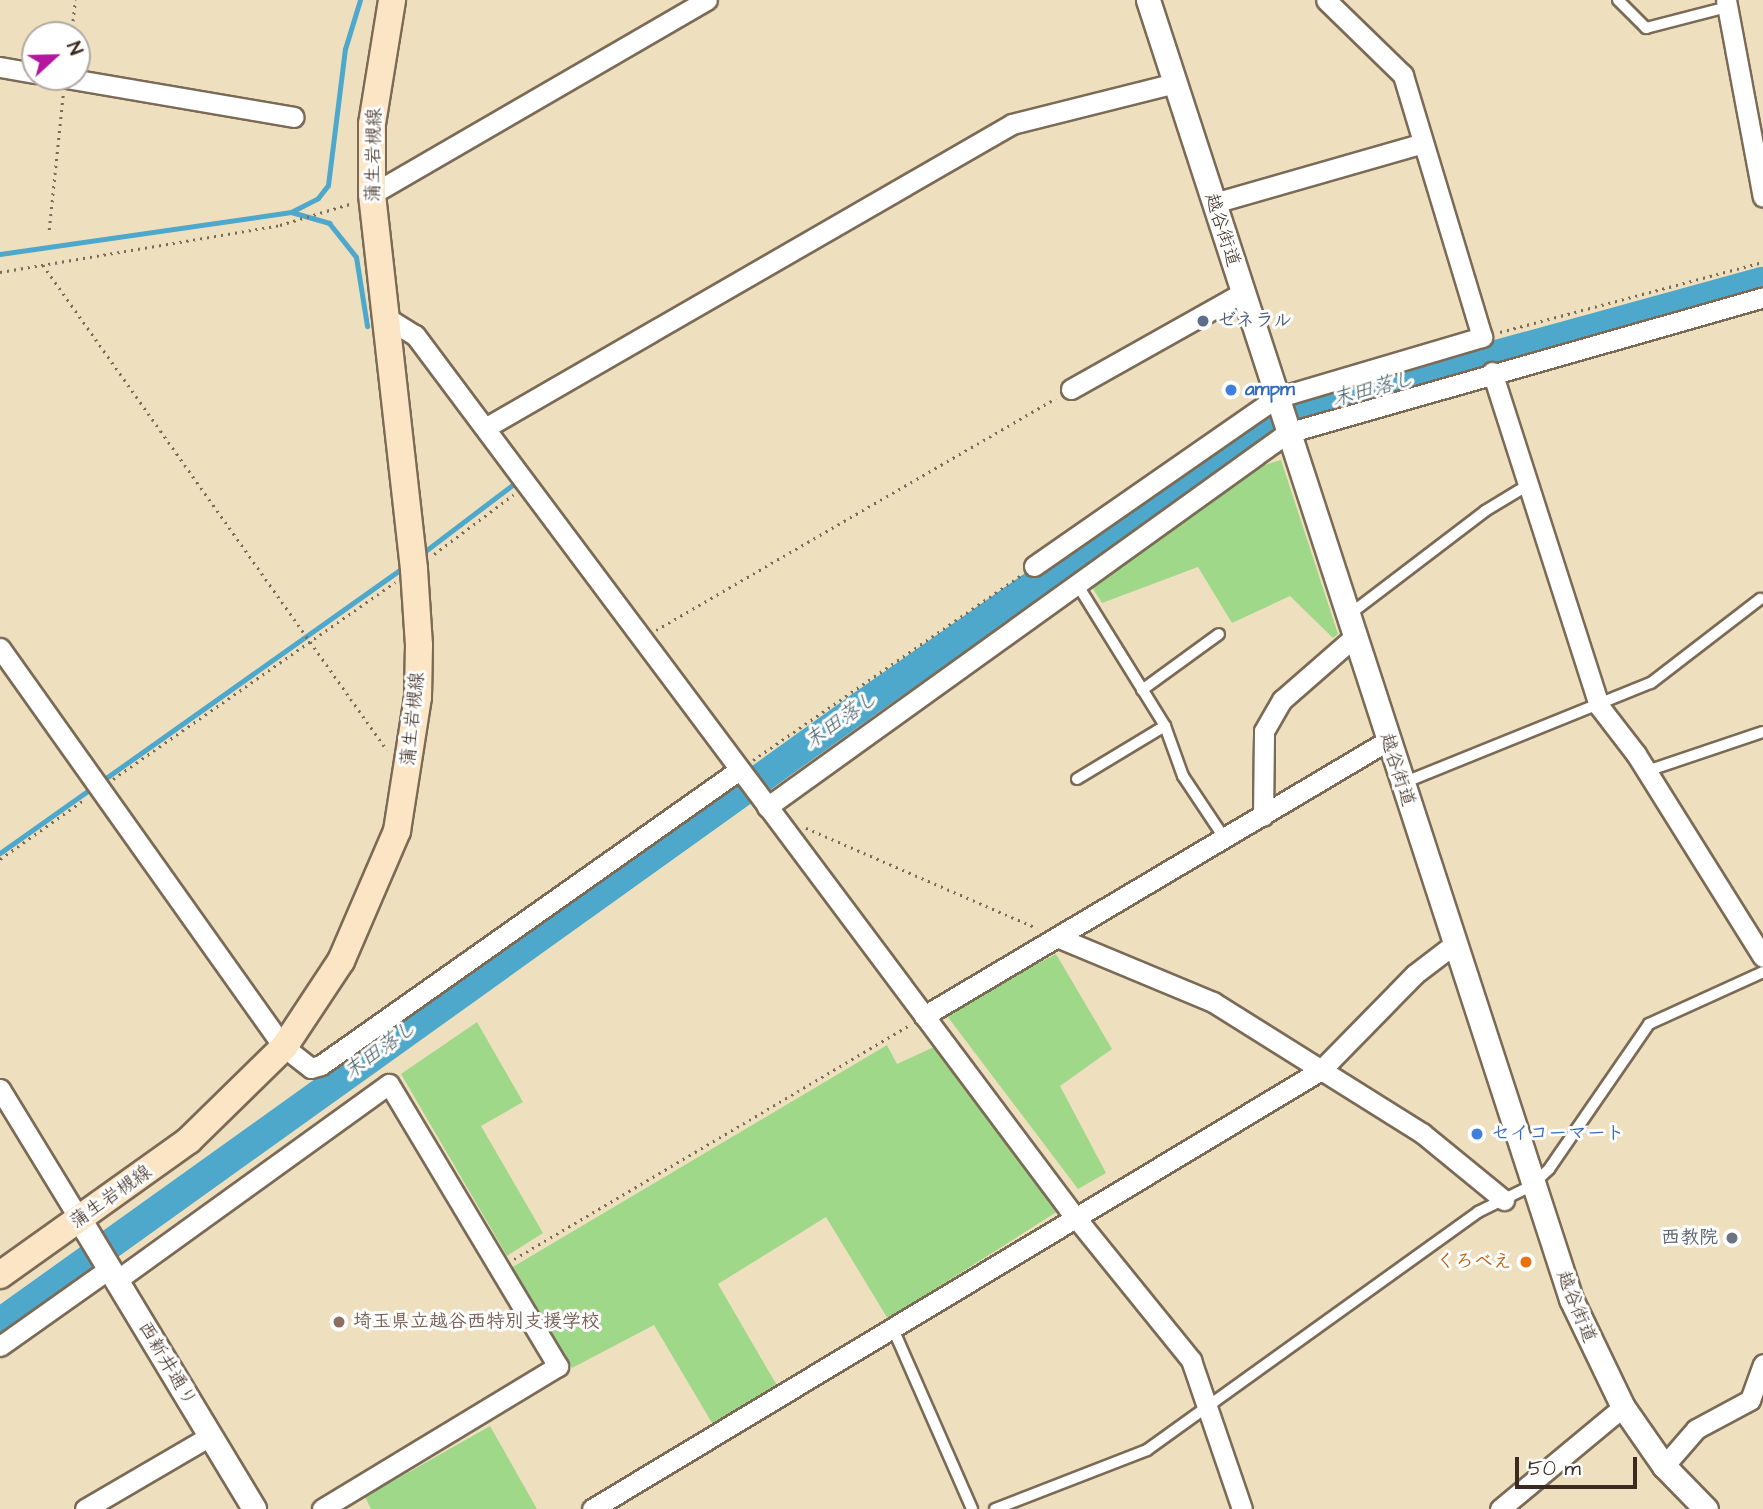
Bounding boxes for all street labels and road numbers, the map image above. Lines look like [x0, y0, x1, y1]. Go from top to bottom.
street label: 蒲生岩槻線 [362, 107, 386, 203]
street label: 越谷街道 [1199, 190, 1245, 270]
street label: 蒲生岩槻線 [397, 671, 429, 767]
street label: 越谷街道 [1374, 730, 1420, 810]
street label: 蒲生岩槻線 [66, 1160, 156, 1234]
street label: 越谷街道 [1551, 1267, 1601, 1347]
street label: 西新井通り [133, 1317, 201, 1411]

